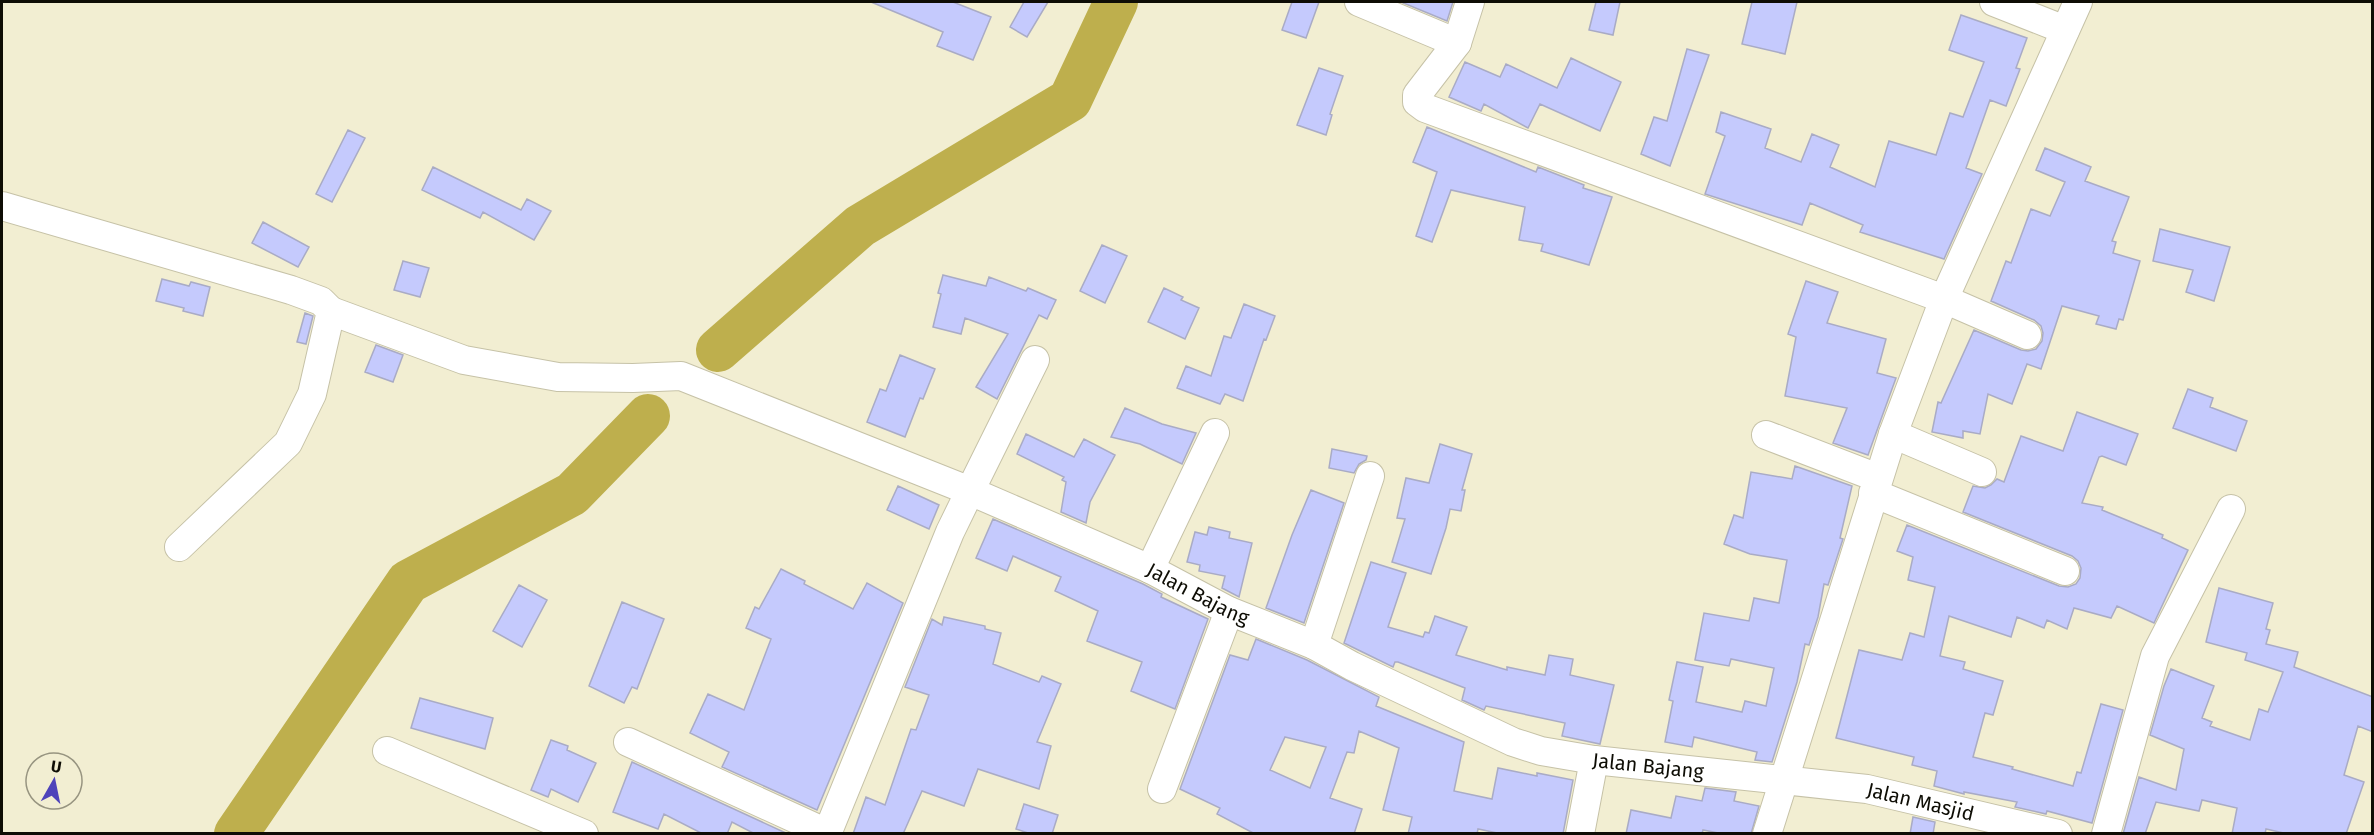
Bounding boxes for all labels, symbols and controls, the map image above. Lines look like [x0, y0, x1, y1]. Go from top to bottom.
street label: Jalan Bajang [1143, 558, 1253, 630]
street label: Jalan Bajang [1591, 748, 1706, 784]
north arrow [24, 751, 84, 811]
text: U [50, 756, 63, 777]
street label: Jalan Masjid [1865, 777, 1976, 826]

